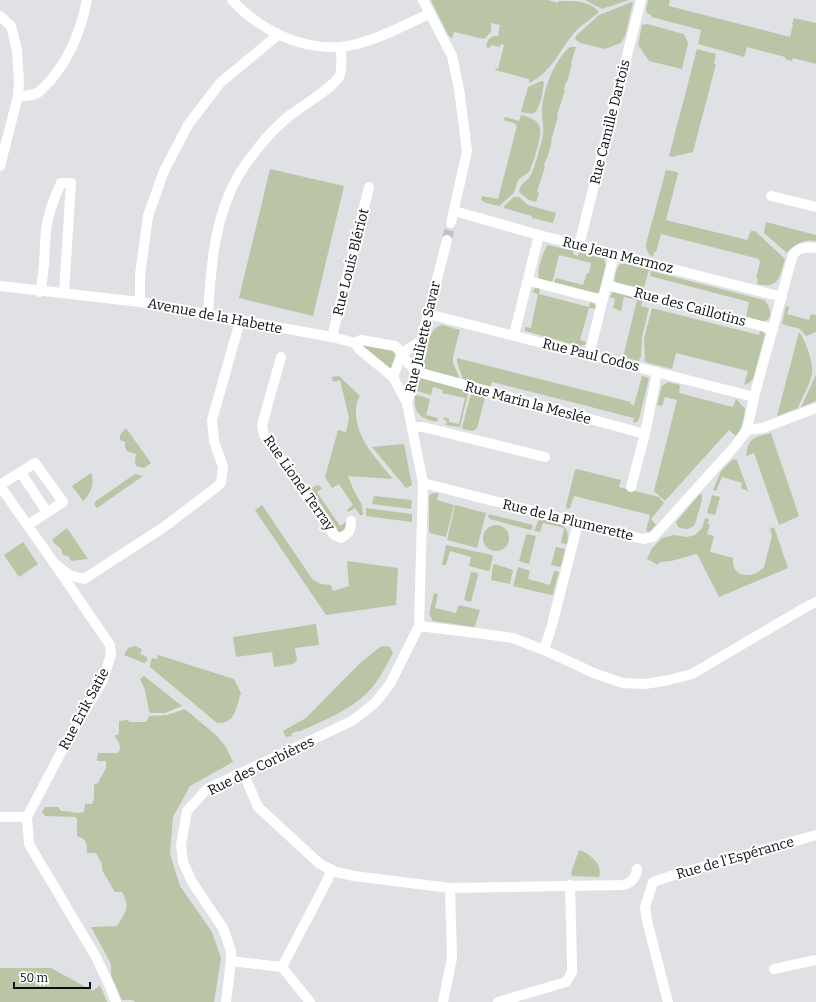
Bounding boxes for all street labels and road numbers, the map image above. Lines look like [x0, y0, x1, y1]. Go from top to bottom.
street label: Rue Camille Dartois [586, 58, 634, 186]
street label: Rue Louis Blériot [329, 207, 373, 317]
street label: Rue Jean Mermoz [561, 233, 675, 277]
street label: Rue Juliette Savar [402, 280, 444, 394]
street label: Rue des Caillotins [632, 284, 748, 330]
street label: Avenue de la Habette [146, 295, 284, 337]
street label: Rue Paul Codos [541, 335, 641, 375]
street label: Rue Marin la Meslée [463, 378, 593, 428]
street label: Rue Lionel Terray [260, 432, 339, 535]
street label: Rue de la Plumerette [501, 496, 635, 544]
street label: Rue Erik Satie [55, 665, 113, 753]
street label: Rue des Corbières [205, 733, 317, 799]
street label: Rue de l'Espérance [674, 833, 796, 883]

